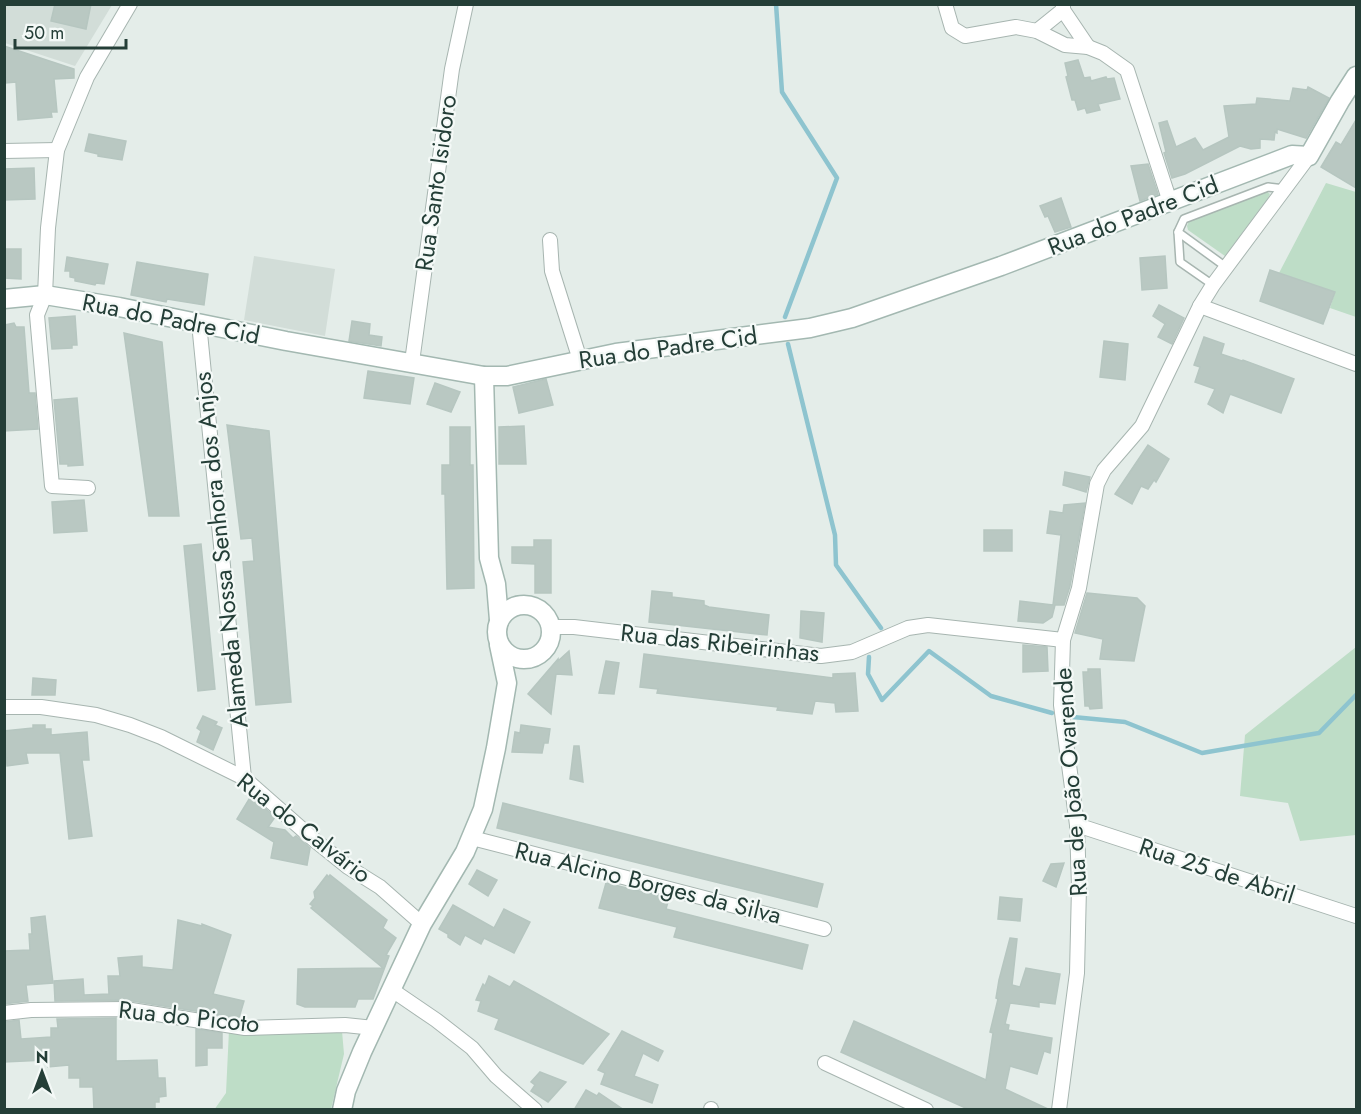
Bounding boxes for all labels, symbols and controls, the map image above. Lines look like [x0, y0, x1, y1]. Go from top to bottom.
scale bar [15, 12, 126, 50]
text: 50 m [24, 20, 64, 46]
street label: Rua Santo Isidoro [406, 93, 465, 273]
street label: Rua do Padre Cid [1042, 167, 1223, 264]
street label: Rua do Padre Cid [79, 284, 263, 353]
street label: Rua do Padre Cid [576, 318, 760, 377]
street label: Alameda Nossa Senhora dos Anjos [184, 370, 257, 730]
street label: Rua das Ribeirinhas [619, 615, 821, 670]
street label: Rua de João Ovarende [1045, 667, 1096, 898]
street label: Rua do Calvário [230, 764, 379, 891]
street label: Rua 25 de Abril [1135, 829, 1300, 912]
street label: Rua Alcino Borges da Silva [511, 832, 785, 933]
street label: Rua do Picoto [117, 992, 261, 1041]
north arrow [12, 1042, 72, 1102]
text: N [36, 1046, 48, 1069]

